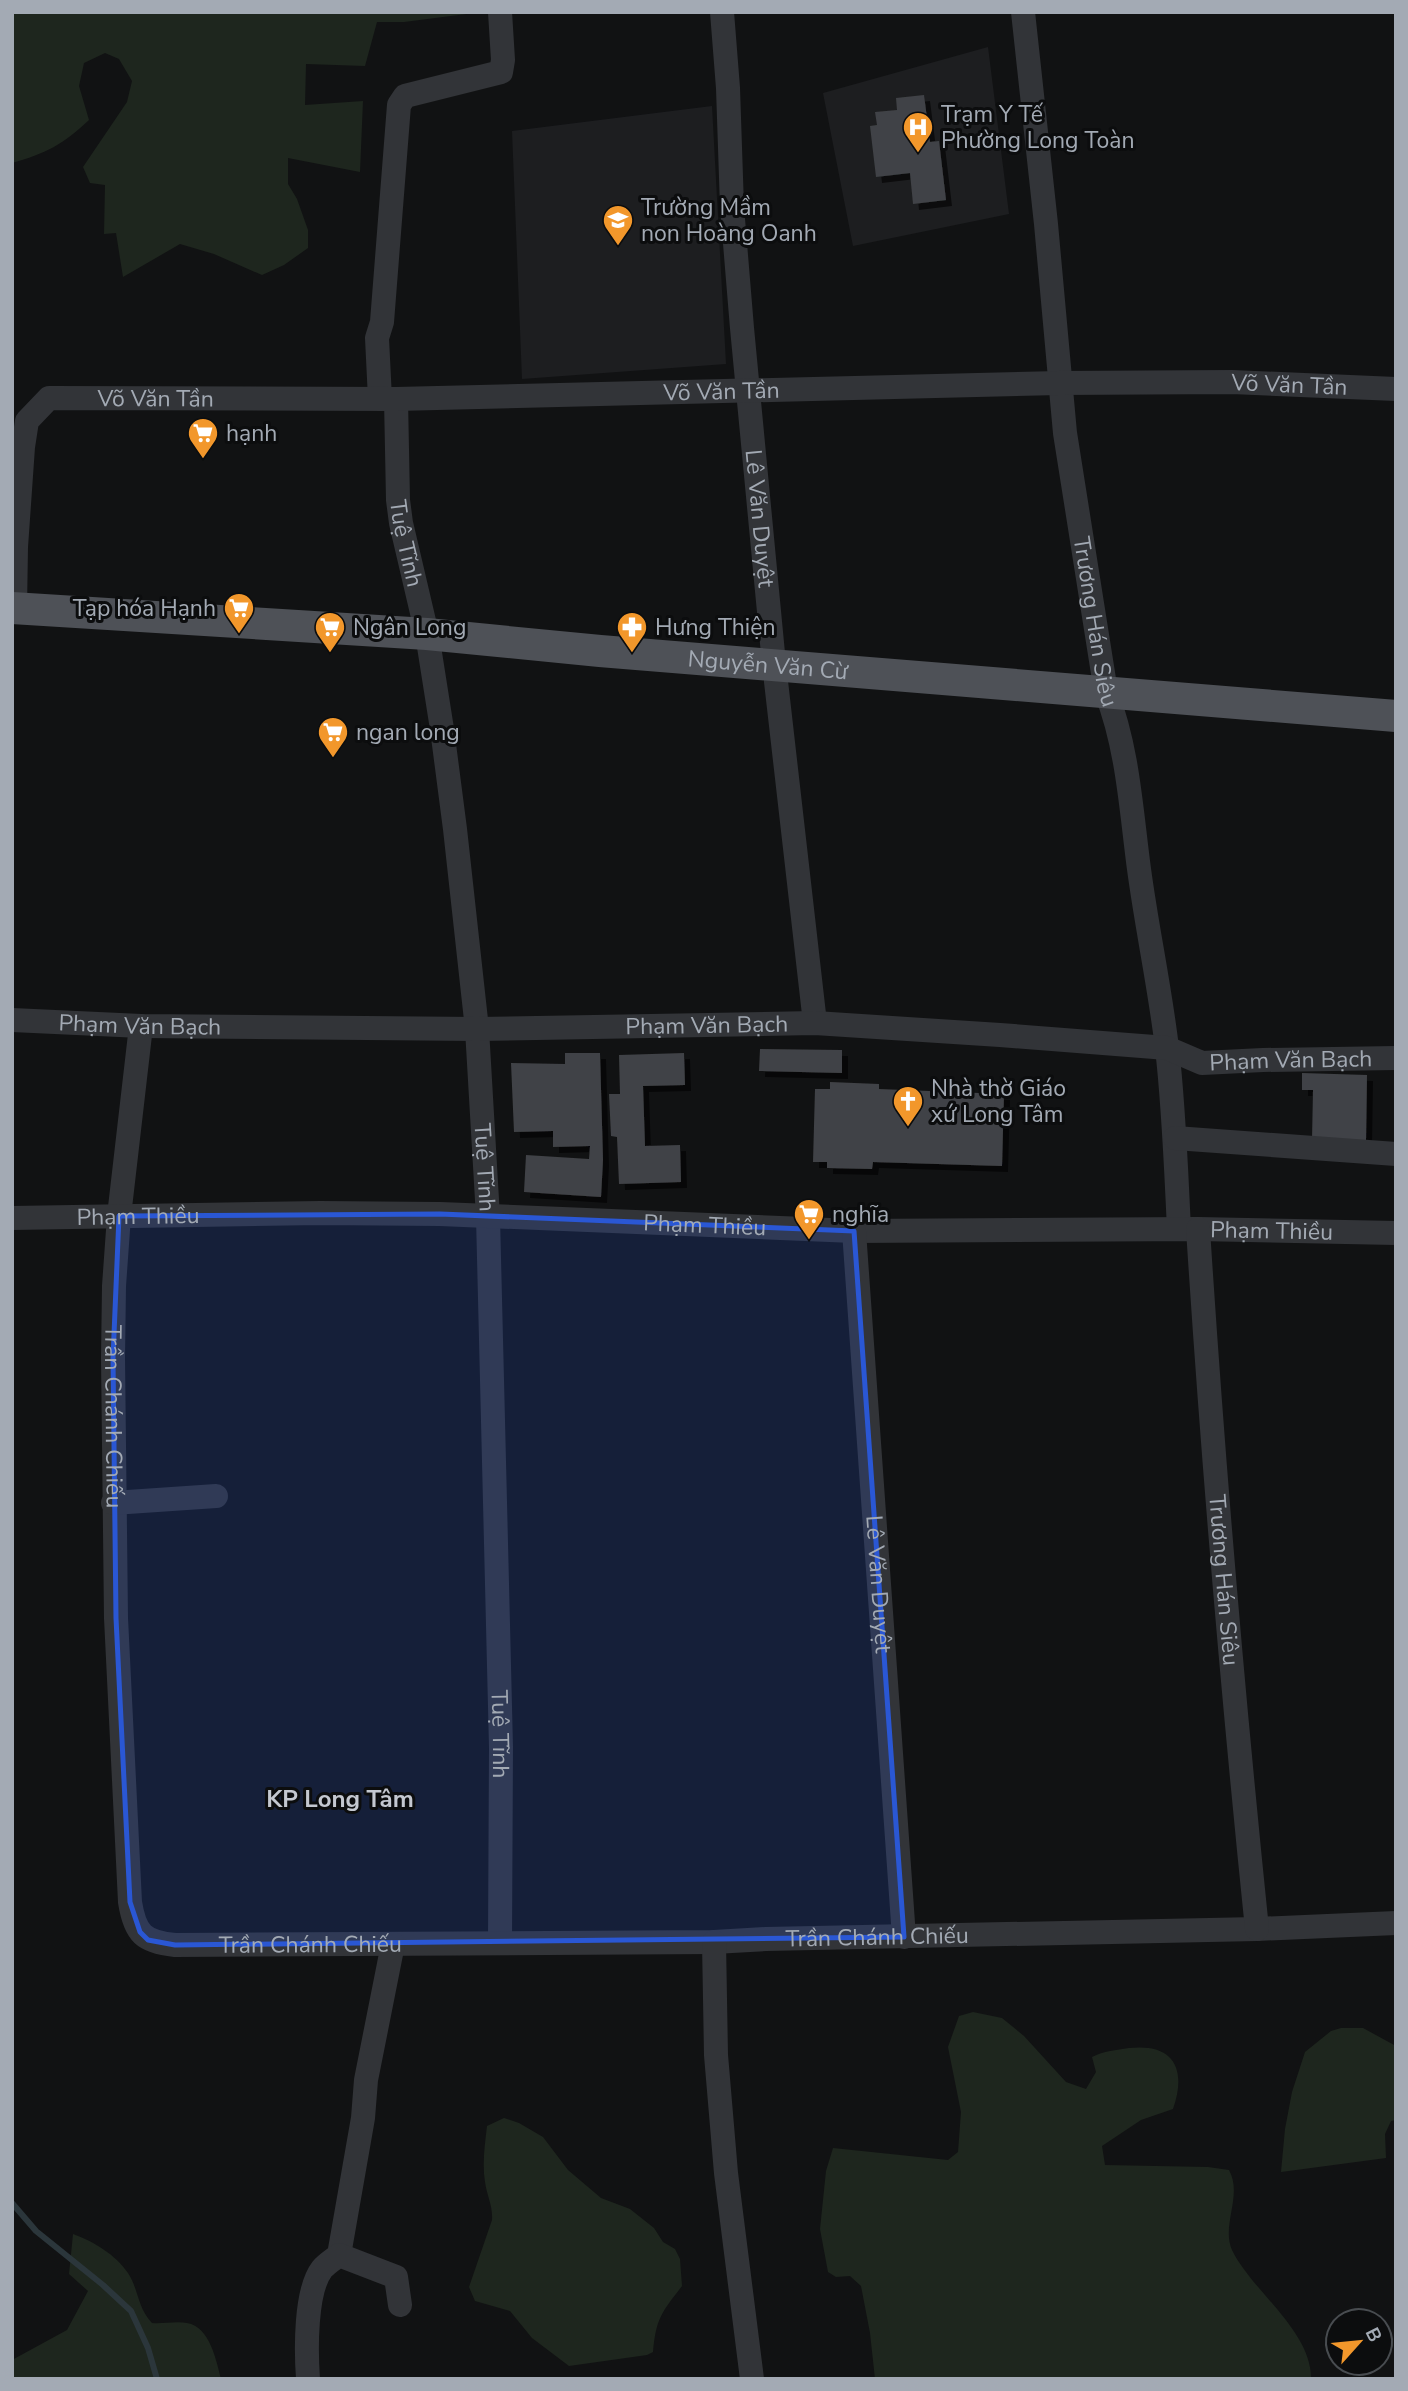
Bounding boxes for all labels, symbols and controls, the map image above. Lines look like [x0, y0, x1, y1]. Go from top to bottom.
place label: Trạm Y Tế Phường Long Toàn [941, 99, 1135, 156]
hospital icon: Trạm Y Tế Phường Long Toàn [901, 110, 935, 154]
place label: Trường Mầm non Hoàng Oanh [641, 192, 817, 249]
school or university icon: Trường Mầm non Hoàng Oanh [601, 203, 635, 247]
street label: Võ Văn Tần [1230, 366, 1348, 402]
street label: Võ Văn Tần [662, 374, 780, 408]
street label: Võ Văn Tần [96, 383, 214, 414]
supermarket icon: hạnh [186, 416, 220, 460]
place label: hạnh [226, 418, 277, 449]
street label: Lê Văn Duyệt [738, 448, 782, 590]
street label: Tuệ Tĩnh [383, 498, 431, 590]
street label: Trương Hán Siêu [1066, 534, 1126, 711]
supermarket icon: Tạp hóa Hạnh [222, 591, 256, 635]
place label: Tạp hóa Hạnh [73, 593, 216, 624]
supermarket icon: Ngân Long [313, 610, 347, 654]
pharmacy icon: Hưng Thiện [615, 610, 649, 654]
place label: Ngân Long [353, 612, 466, 643]
place label: Hưng Thiện [655, 612, 776, 643]
street label: Nguyễn Văn Cừ [687, 643, 850, 687]
supermarket icon: ngan long [316, 715, 350, 759]
place label: ngan long [356, 717, 460, 748]
street label: Phạm Văn Bạch [58, 1007, 221, 1042]
street label: Phạm Văn Bạch [625, 1008, 788, 1042]
street label: Phạm Văn Bạch [1209, 1043, 1372, 1078]
place label: Nhà thờ Giáo xứ Long Tâm [931, 1073, 1066, 1130]
church icon: Nhà thờ Giáo xứ Long Tâm [891, 1084, 925, 1128]
street label: Tuệ Tĩnh [467, 1122, 503, 1212]
supermarket icon: nghĩa [792, 1197, 826, 1241]
street label: Phạm Thiều [76, 1199, 200, 1232]
place label: nghĩa [832, 1199, 889, 1230]
street label: Phạm Thiều [643, 1207, 767, 1243]
street label: Phạm Thiều [1210, 1214, 1333, 1247]
street label: Trần Chánh Chiếu [97, 1325, 130, 1508]
street label: Trương Hán Siêu [1202, 1493, 1247, 1667]
street label: Lê Văn Duyệt [859, 1514, 899, 1655]
street label: Tuệ Tĩnh [484, 1689, 517, 1778]
district label: KP Long Tâm [266, 1783, 414, 1815]
street label: Trần Chánh Chiếu [785, 1919, 969, 1954]
street label: Trần Chánh Chiếu [219, 1928, 402, 1960]
north arrow [1324, 2307, 1394, 2377]
text: B [1359, 2323, 1388, 2346]

